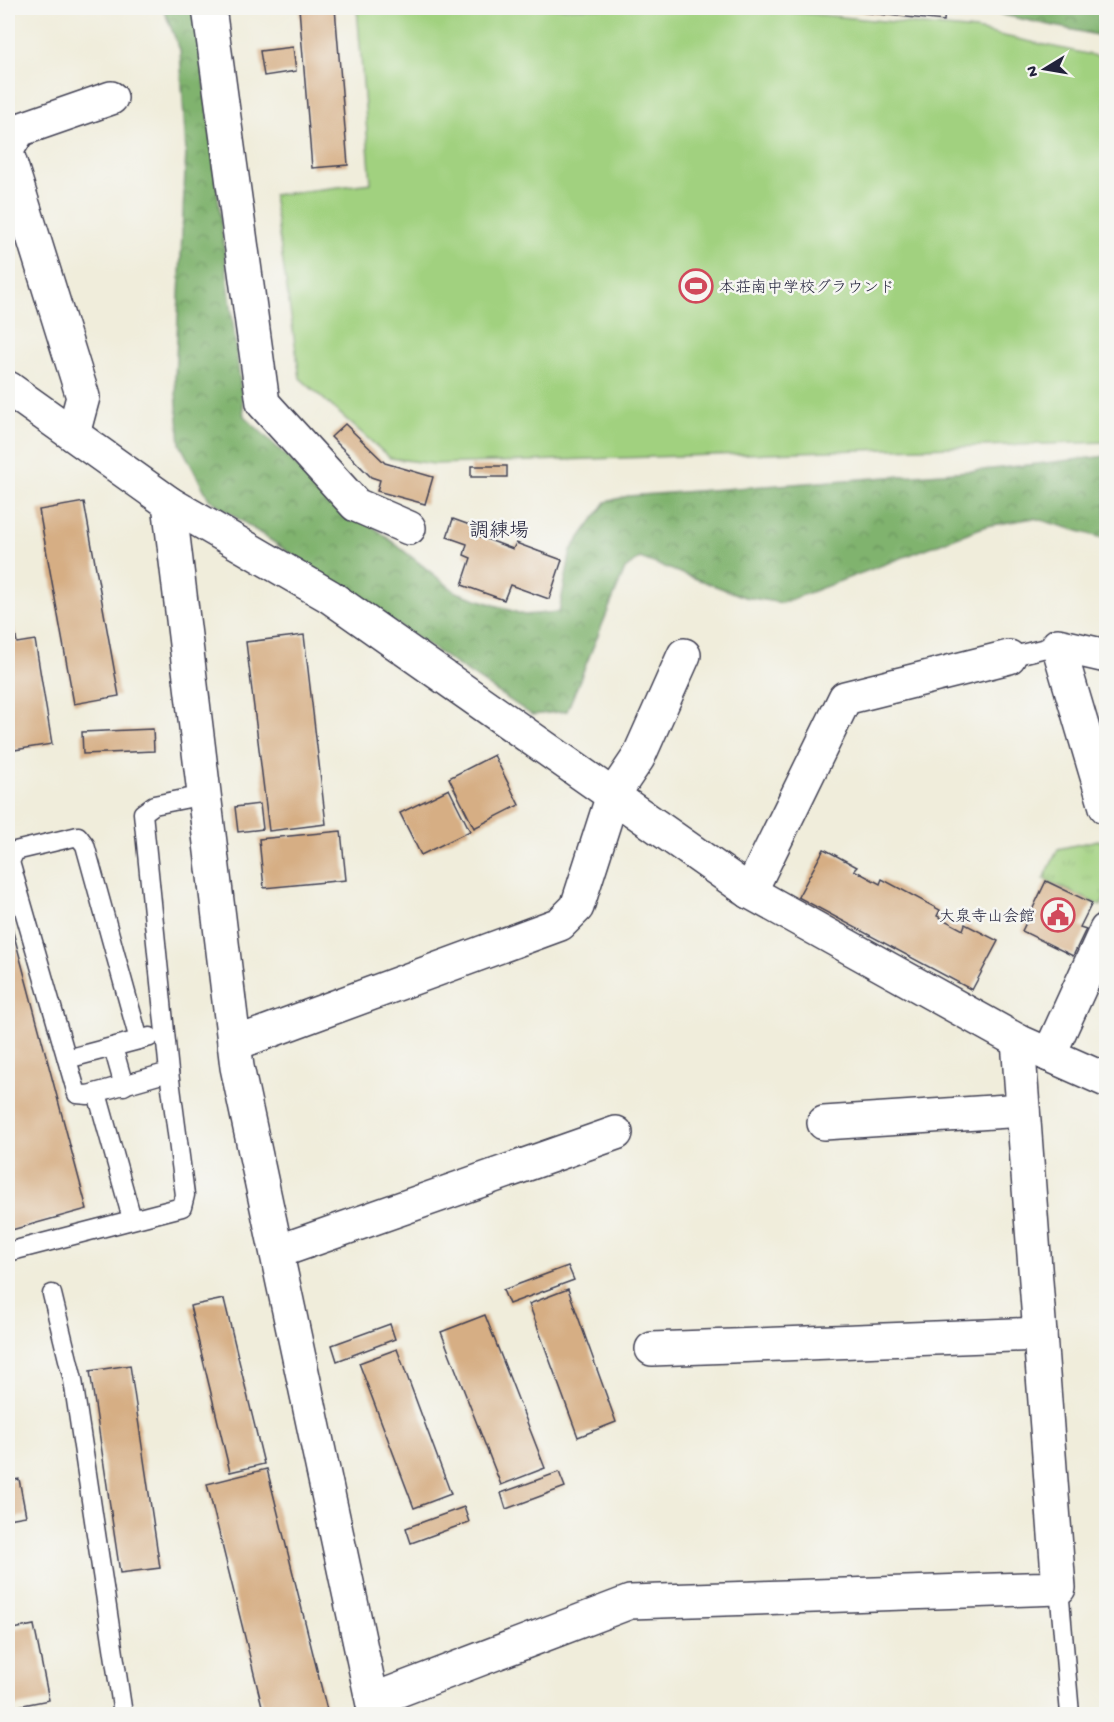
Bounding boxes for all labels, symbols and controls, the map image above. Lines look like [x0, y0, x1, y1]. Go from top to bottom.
north arrow [1015, 39, 1075, 99]
text: N [1023, 64, 1044, 78]
sports icon: 本荘南中学校グラウンド [678, 268, 714, 304]
place label: 本荘南中学校グラウンド [719, 278, 895, 299]
district label: 調練場 [469, 519, 529, 544]
public building icon: 大泉寺山会館 [1040, 897, 1076, 933]
place label: 大泉寺山会館 [939, 907, 1035, 928]

